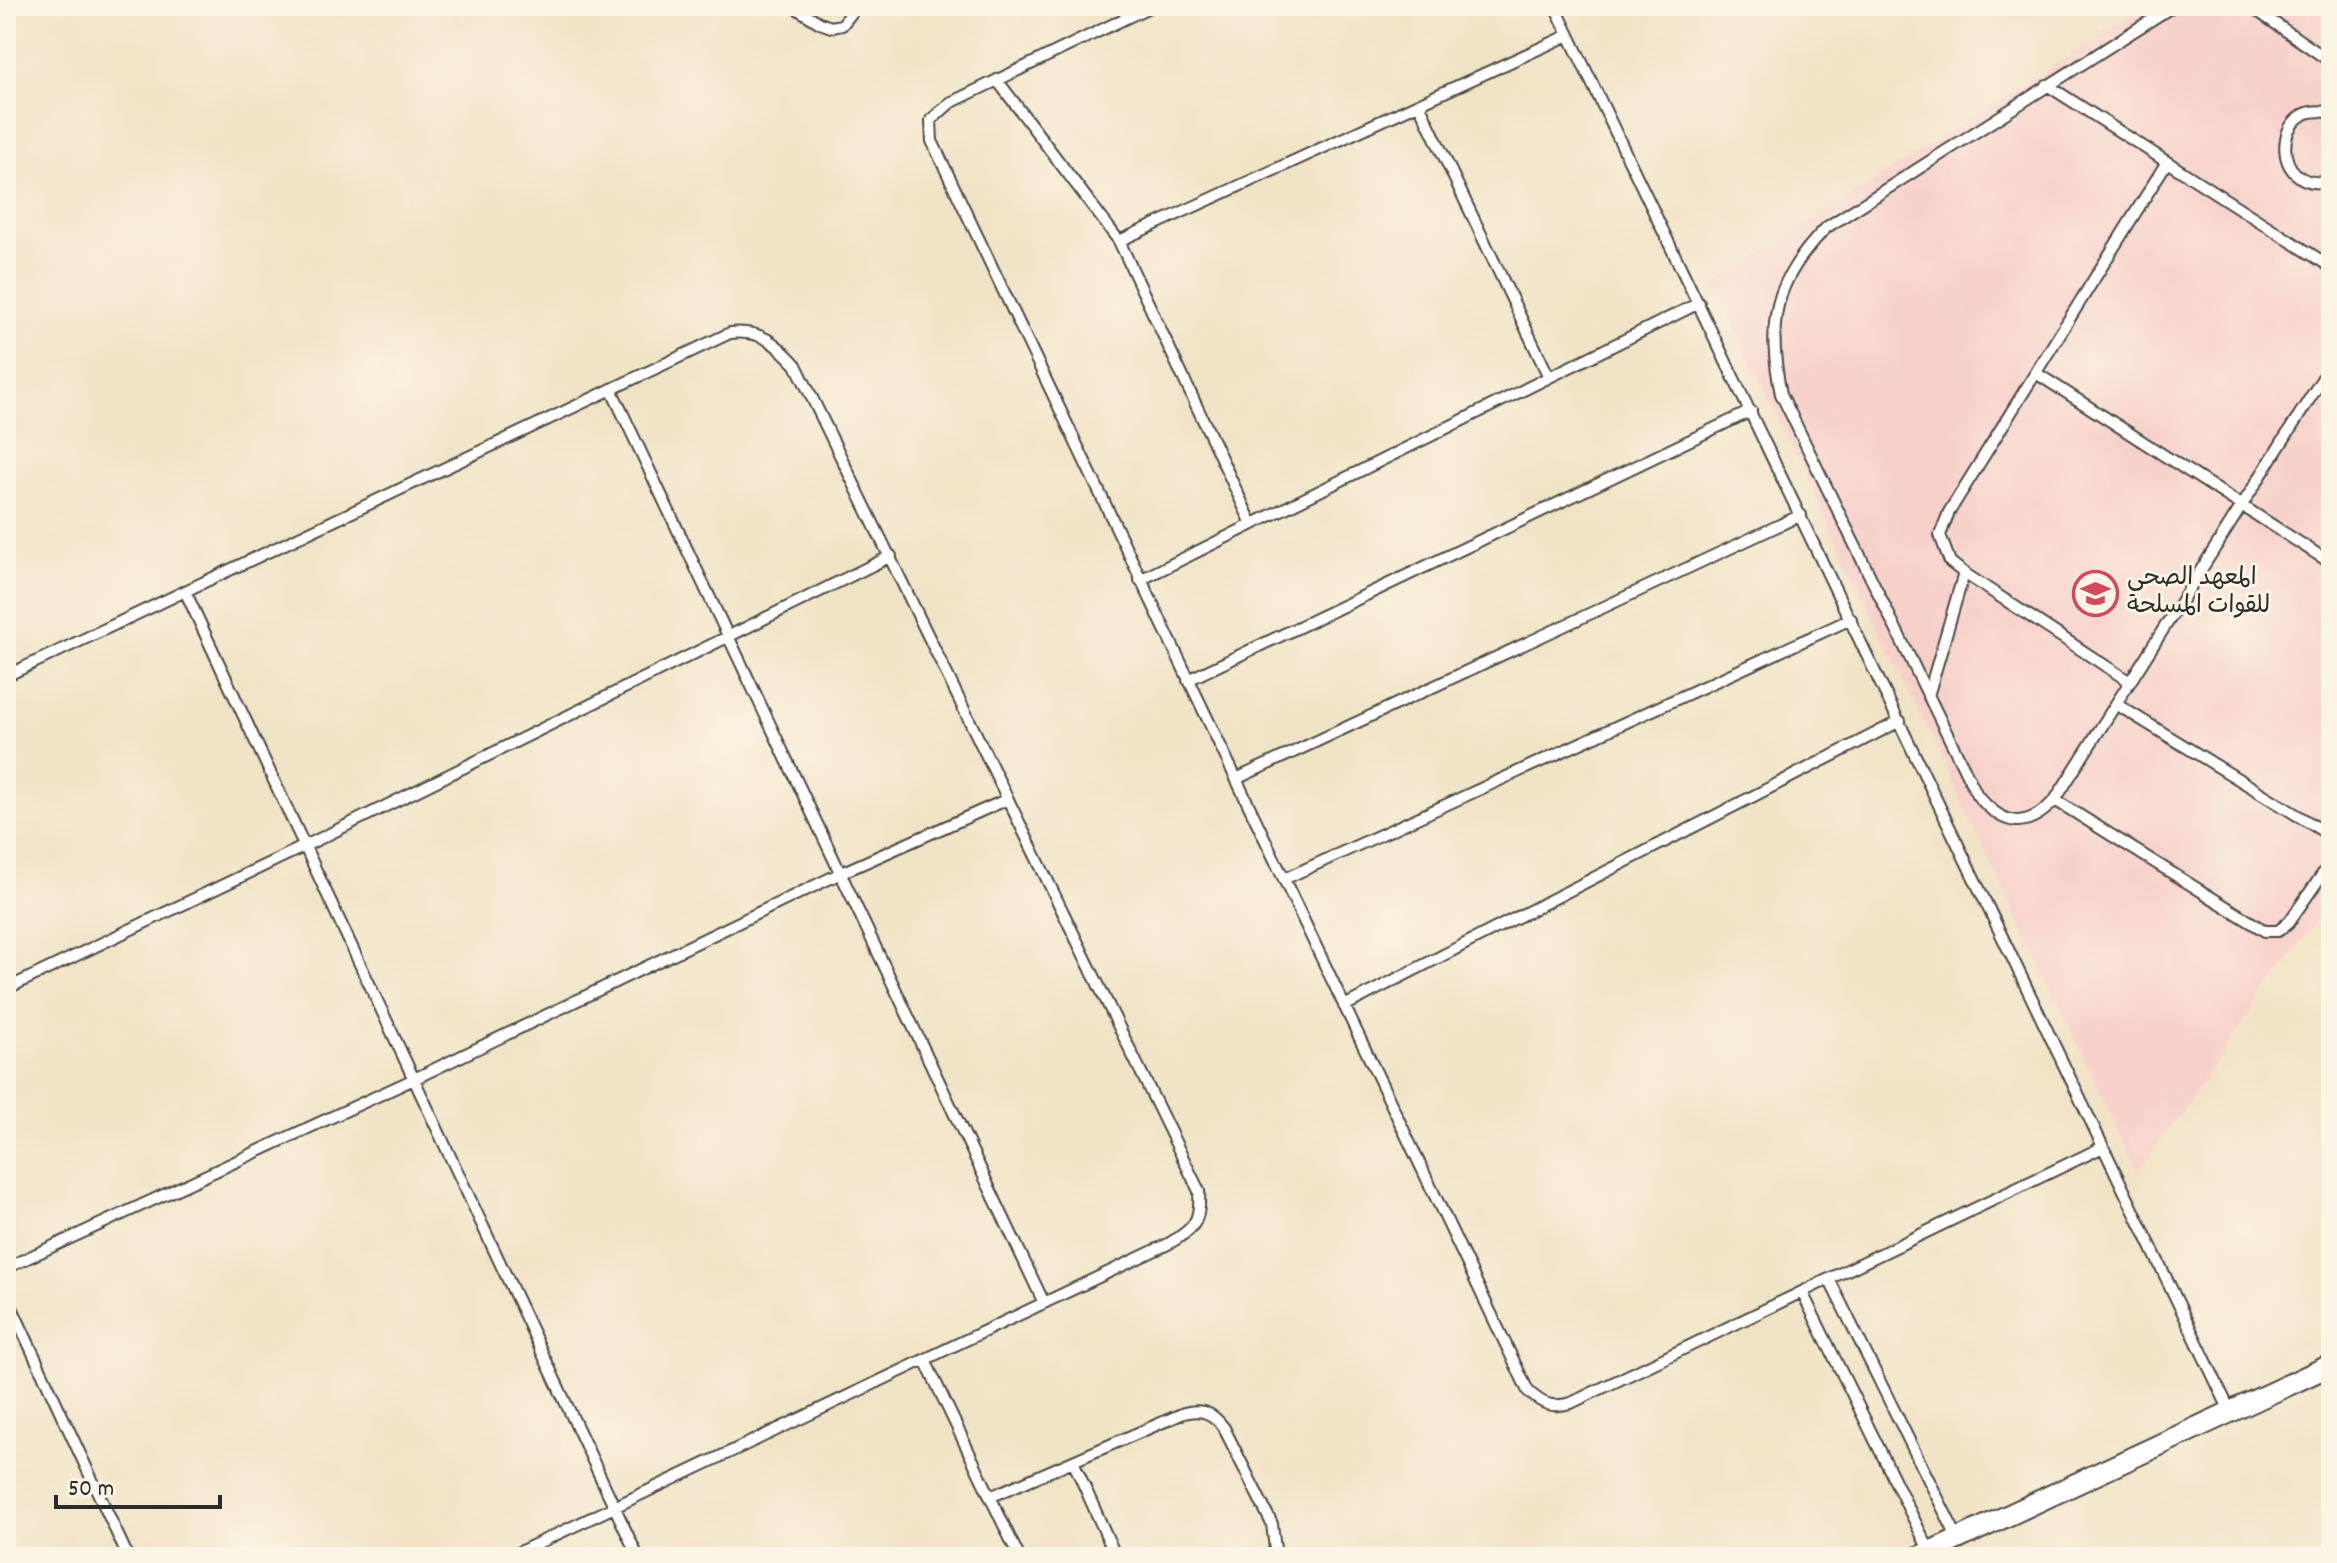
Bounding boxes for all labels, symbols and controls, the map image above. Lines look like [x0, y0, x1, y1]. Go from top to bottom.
place label: المعهد الصحي للقوات المسلحة [2127, 562, 2270, 624]
school or university icon: المعهد الصحي للقوات المسلحة [2072, 569, 2120, 617]
scale bar [56, 1459, 220, 1509]
text: 50 m [68, 1473, 114, 1507]

